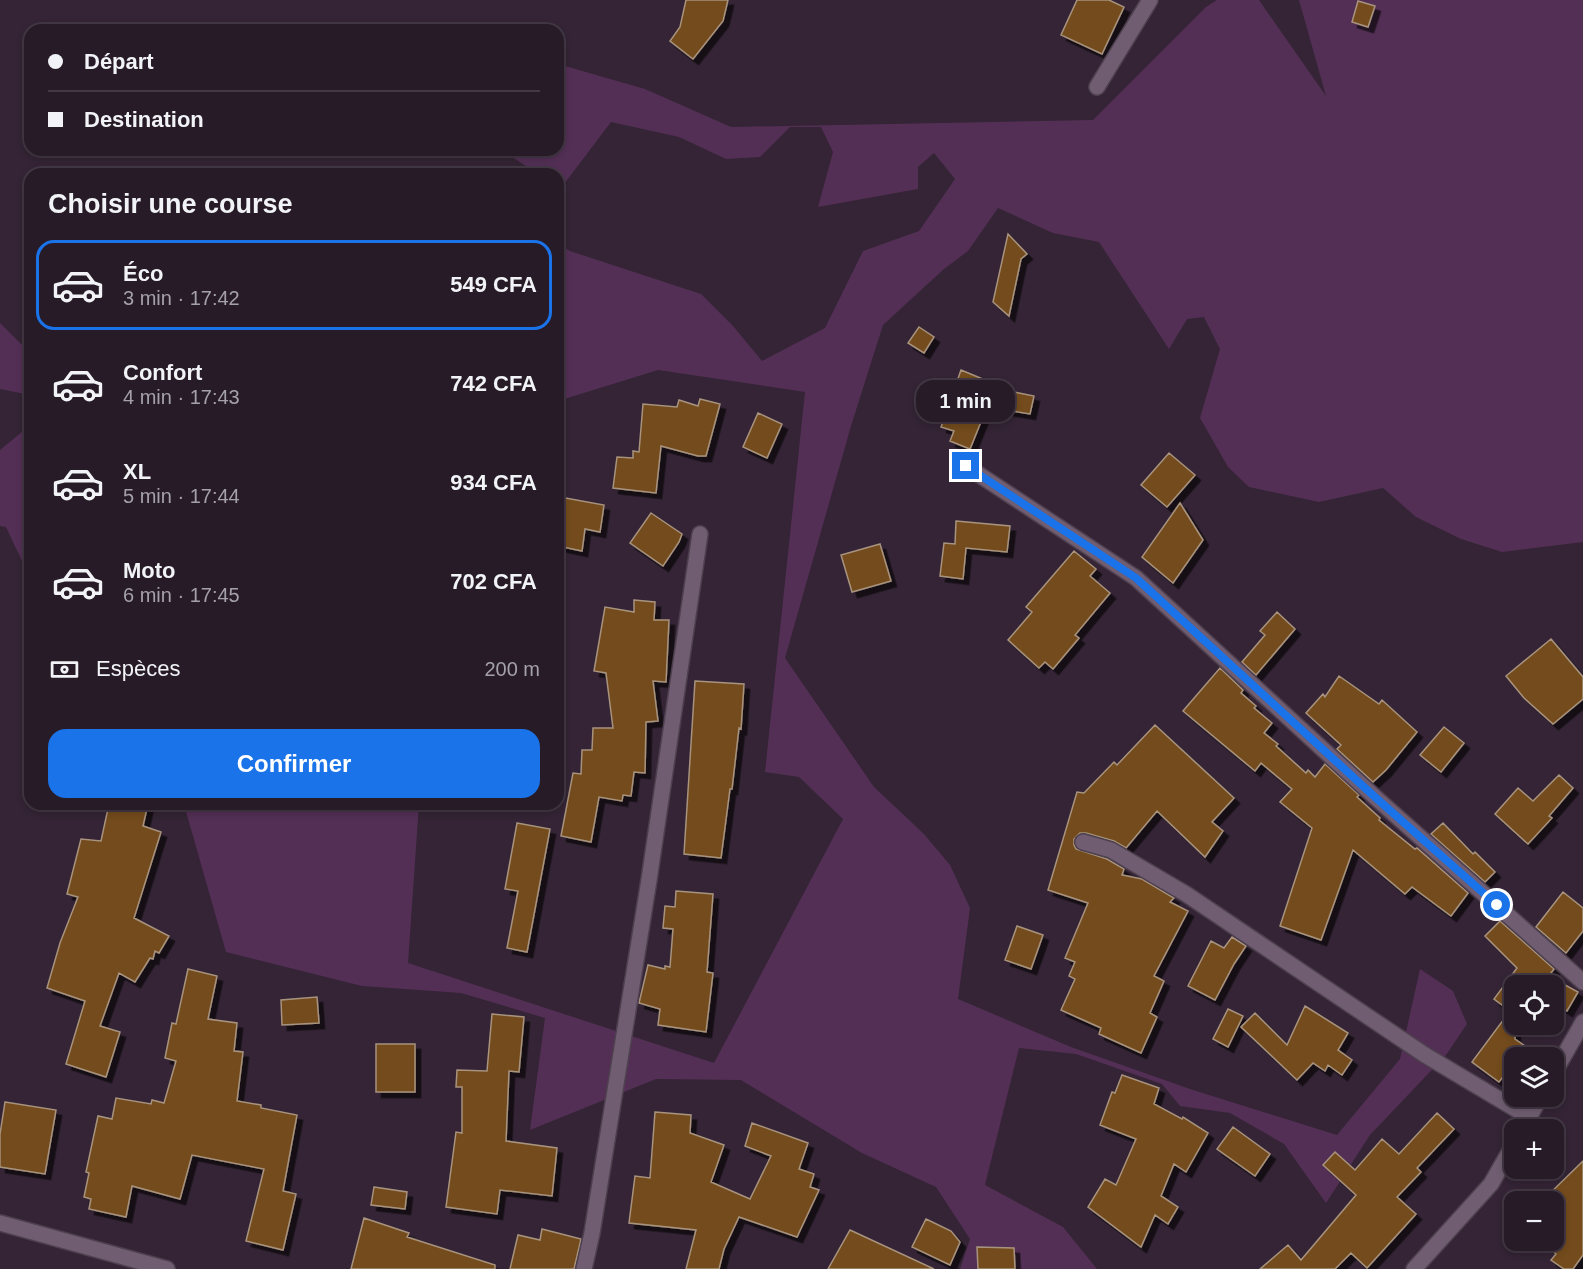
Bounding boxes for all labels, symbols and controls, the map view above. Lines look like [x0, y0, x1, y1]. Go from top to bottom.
text: Départ [84, 49, 154, 74]
text: Destination [84, 107, 204, 132]
text: Choisir une course [48, 189, 293, 219]
icon: car [51, 258, 105, 312]
text: Éco [123, 261, 163, 286]
text: 549 CFA [450, 272, 537, 297]
text: 3 min · 17:42 [123, 287, 240, 309]
icon: car [51, 357, 105, 411]
text: Confort [123, 360, 202, 385]
text: 742 CFA [450, 371, 537, 396]
callout: 1 min [916, 379, 1016, 421]
text: 4 min · 17:43 [123, 386, 240, 408]
text: 1 min [939, 390, 992, 412]
route end [952, 452, 979, 479]
icon: car [51, 456, 105, 510]
text: XL [123, 459, 151, 484]
text: 934 CFA [450, 470, 537, 495]
text: 5 min · 17:44 [123, 485, 240, 507]
icon: car [51, 555, 105, 609]
text: Moto [123, 558, 176, 583]
text: 702 CFA [450, 569, 537, 594]
text: 6 min · 17:45 [123, 584, 240, 606]
icon: cash [48, 653, 81, 686]
text: Espèces [96, 656, 180, 681]
text: 200 m [484, 658, 540, 680]
button: Confirmer [48, 729, 540, 798]
route start [1483, 891, 1510, 918]
map controls [1504, 975, 1564, 1251]
button: locate [1504, 975, 1564, 1035]
button: layers [1504, 1047, 1564, 1107]
button: + [1504, 1119, 1564, 1179]
button: − [1504, 1191, 1564, 1251]

